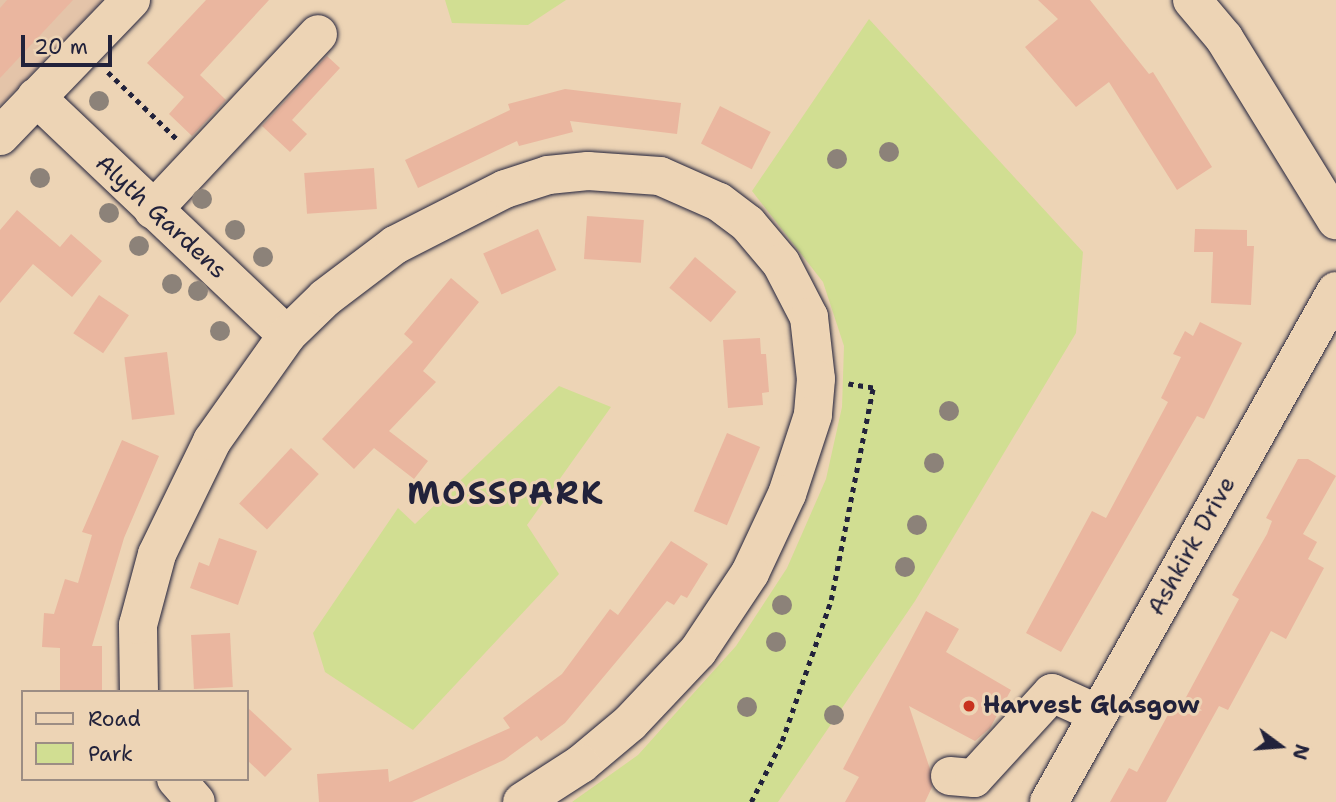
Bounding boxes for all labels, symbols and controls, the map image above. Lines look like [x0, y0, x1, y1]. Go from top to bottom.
scale bar [24, 21, 116, 65]
text: 20 m [34, 33, 88, 61]
street label: Alyth Gardens [89, 149, 233, 285]
street label: Ashkirk Drive [1142, 471, 1242, 621]
district label: MOSSPARK [408, 474, 604, 512]
legend [21, 690, 248, 781]
place label: Harvest Glasgow [983, 692, 1200, 720]
marker: Harvest Glasgow [961, 698, 977, 714]
text: Road [88, 705, 141, 733]
north arrow [1245, 711, 1315, 781]
text: Park [88, 740, 133, 768]
text: N [1287, 741, 1315, 763]

